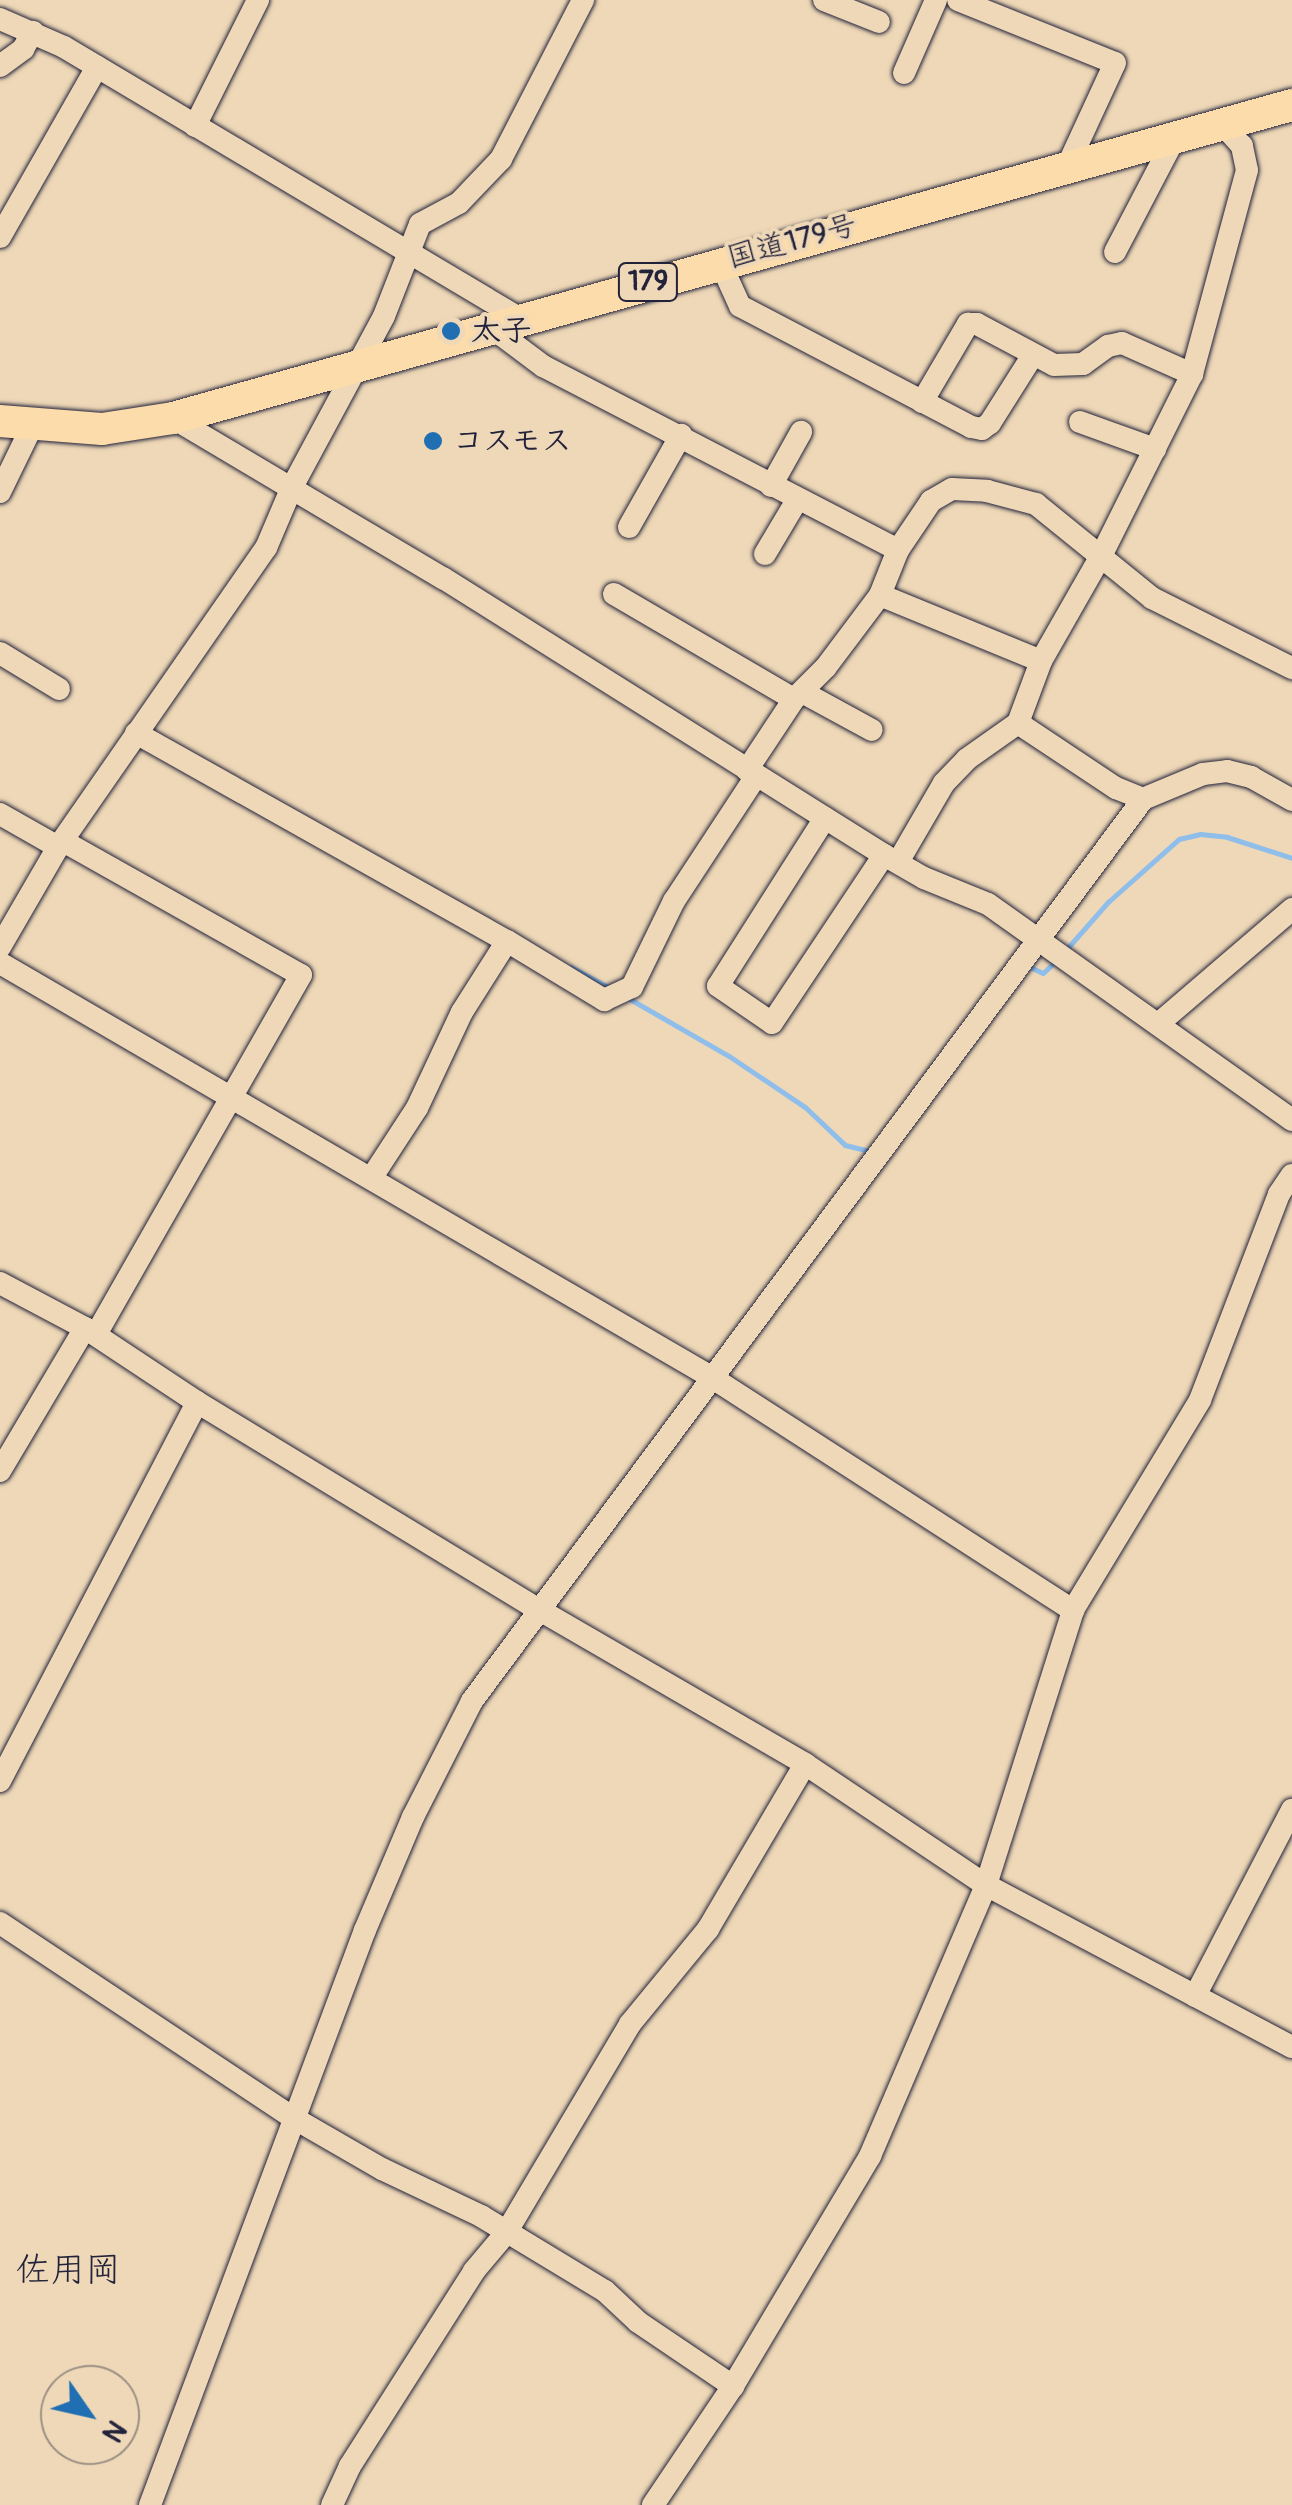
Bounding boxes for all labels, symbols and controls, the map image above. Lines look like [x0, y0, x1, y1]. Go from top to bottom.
street label: 国道179号 [723, 207, 861, 277]
road number: 179 [616, 259, 680, 305]
place label: 太子 [471, 313, 531, 349]
marker: 太子 [440, 320, 462, 342]
place label: コスモス [453, 423, 573, 459]
marker: コスモス [422, 430, 444, 452]
district label: 佐用岡 [16, 2249, 120, 2291]
north arrow [40, 2365, 140, 2465]
text: N [94, 2413, 133, 2449]

